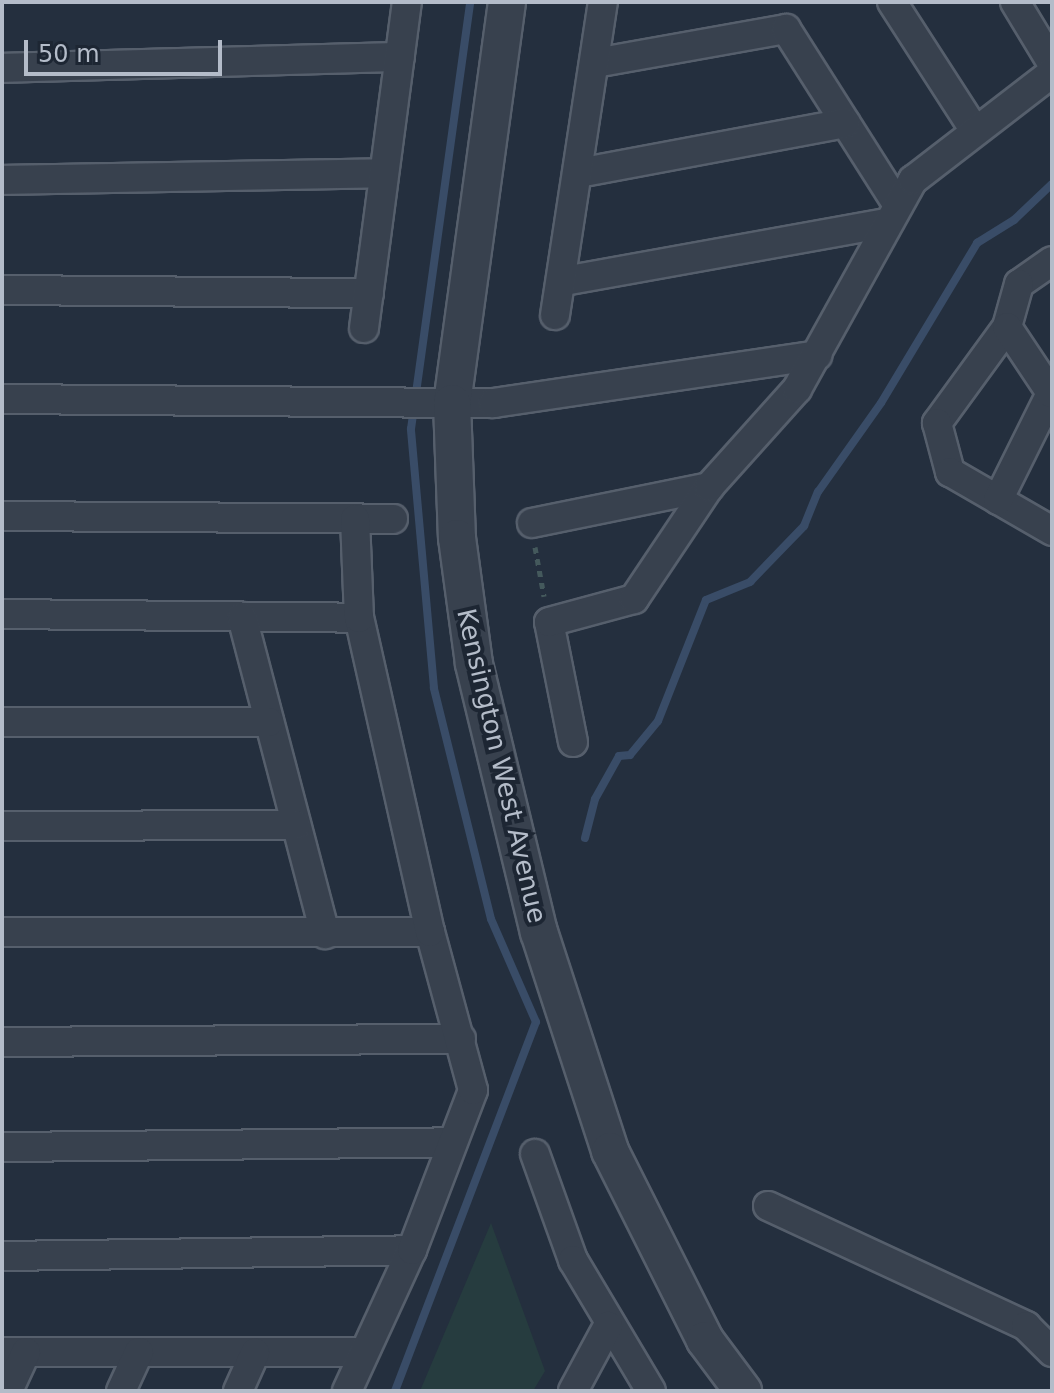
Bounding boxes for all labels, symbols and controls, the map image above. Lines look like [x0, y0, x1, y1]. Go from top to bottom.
scale bar [28, 24, 226, 74]
text: 50 m [38, 40, 100, 68]
street label: Kensington West Avenue [450, 606, 552, 926]

